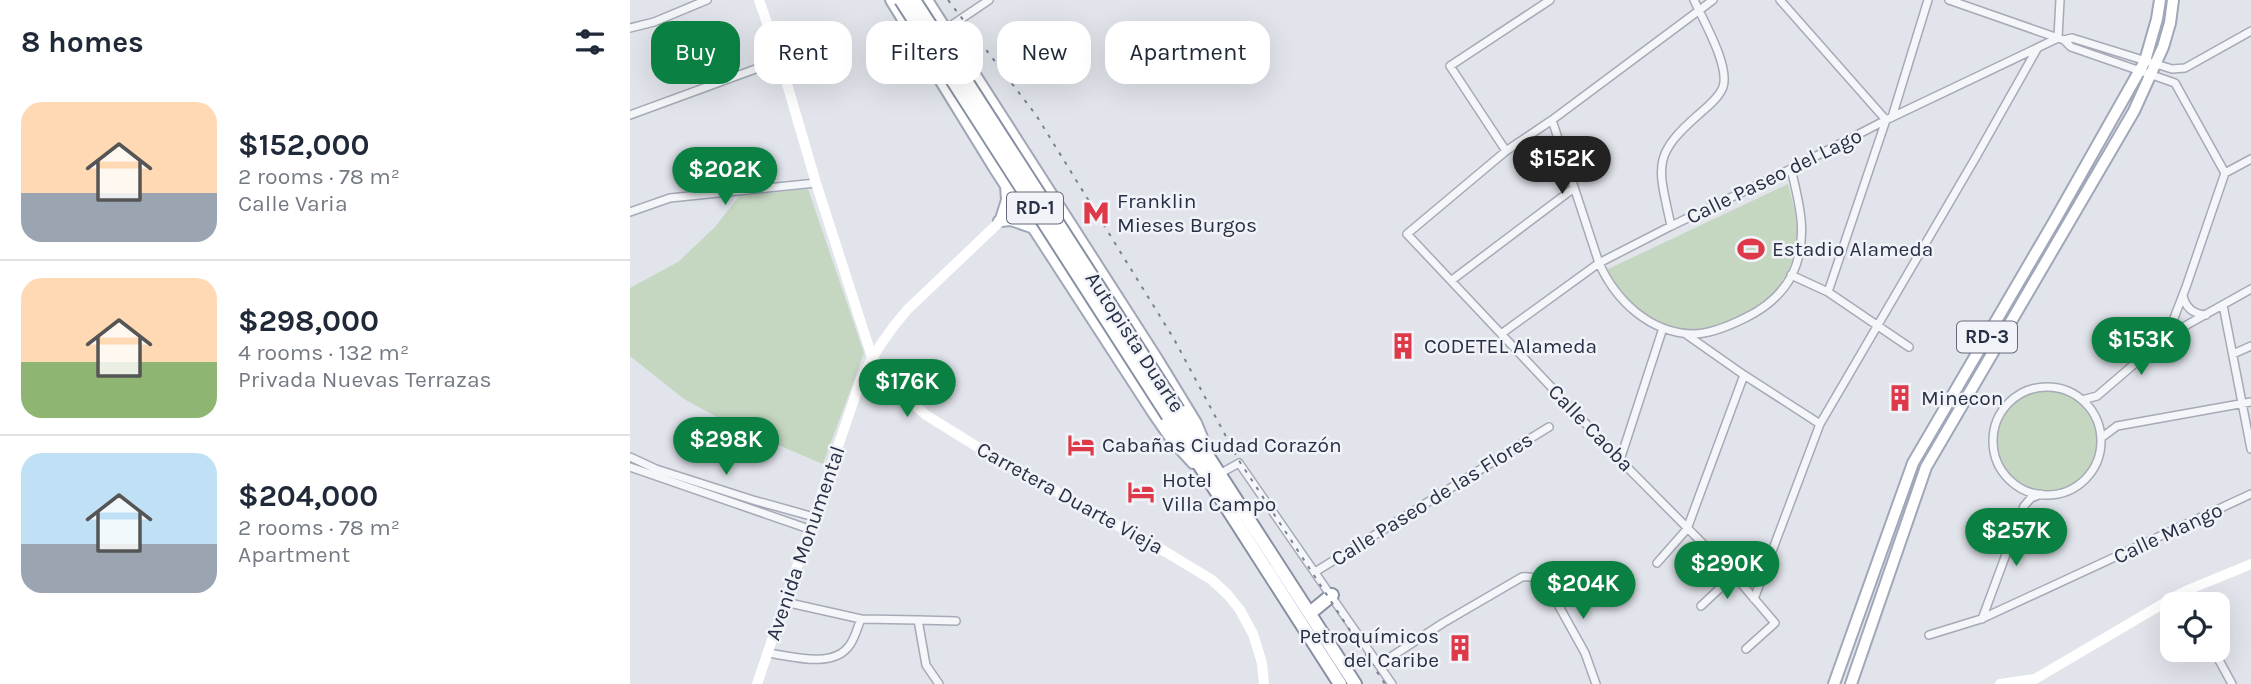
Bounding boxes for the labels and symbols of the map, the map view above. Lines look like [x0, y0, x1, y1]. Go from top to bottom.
street label: Calle Paseo del Lago [1682, 123, 1866, 229]
pin: $152K [1513, 136, 1611, 196]
pin: $202K [676, 148, 774, 207]
place label: Franklin Mieses Burgos [1117, 189, 1257, 237]
road number: RD-1 [1007, 192, 1063, 224]
metro station icon: Franklin Mieses Burgos [1081, 198, 1111, 228]
sports icon: Estadio Alameda [1736, 234, 1766, 264]
place label: Estadio Alameda [1772, 237, 1933, 261]
street label: Autopista Duarte [1081, 267, 1189, 417]
pin: $153K [2092, 318, 2190, 377]
road number: RD-3 [1957, 322, 2017, 352]
building icon: CODETEL Alameda [1388, 331, 1418, 361]
place label: CODETEL Alameda [1424, 334, 1597, 358]
pin: $176K [858, 360, 956, 419]
street label: Calle Caoba [1544, 379, 1638, 477]
building icon: Minecon [1885, 383, 1915, 413]
place label: Minecon [1921, 386, 2004, 410]
pin: $298K [677, 418, 775, 477]
street label: Calle Paseo de las Flores [1327, 427, 1537, 571]
hotel icon: Cabañas Ciudad Corazón [1066, 430, 1096, 460]
place label: Cabañas Ciudad Corazón [1102, 433, 1342, 457]
street label: Carretera Duarte Vieja [973, 437, 1167, 559]
street label: Avenida Monumental [760, 443, 850, 643]
place label: Hotel Villa Campo [1162, 468, 1276, 516]
hotel icon: Hotel Villa Campo [1126, 477, 1156, 507]
street label: Calle Mango [2110, 497, 2226, 569]
pin: $257K [1967, 508, 2065, 568]
pin: $290K [1678, 542, 1776, 601]
pin: $204K [1534, 562, 1632, 621]
place label: Petroquímicos del Caribe [1299, 624, 1439, 672]
building icon: Petroquímicos del Caribe [1445, 633, 1475, 663]

